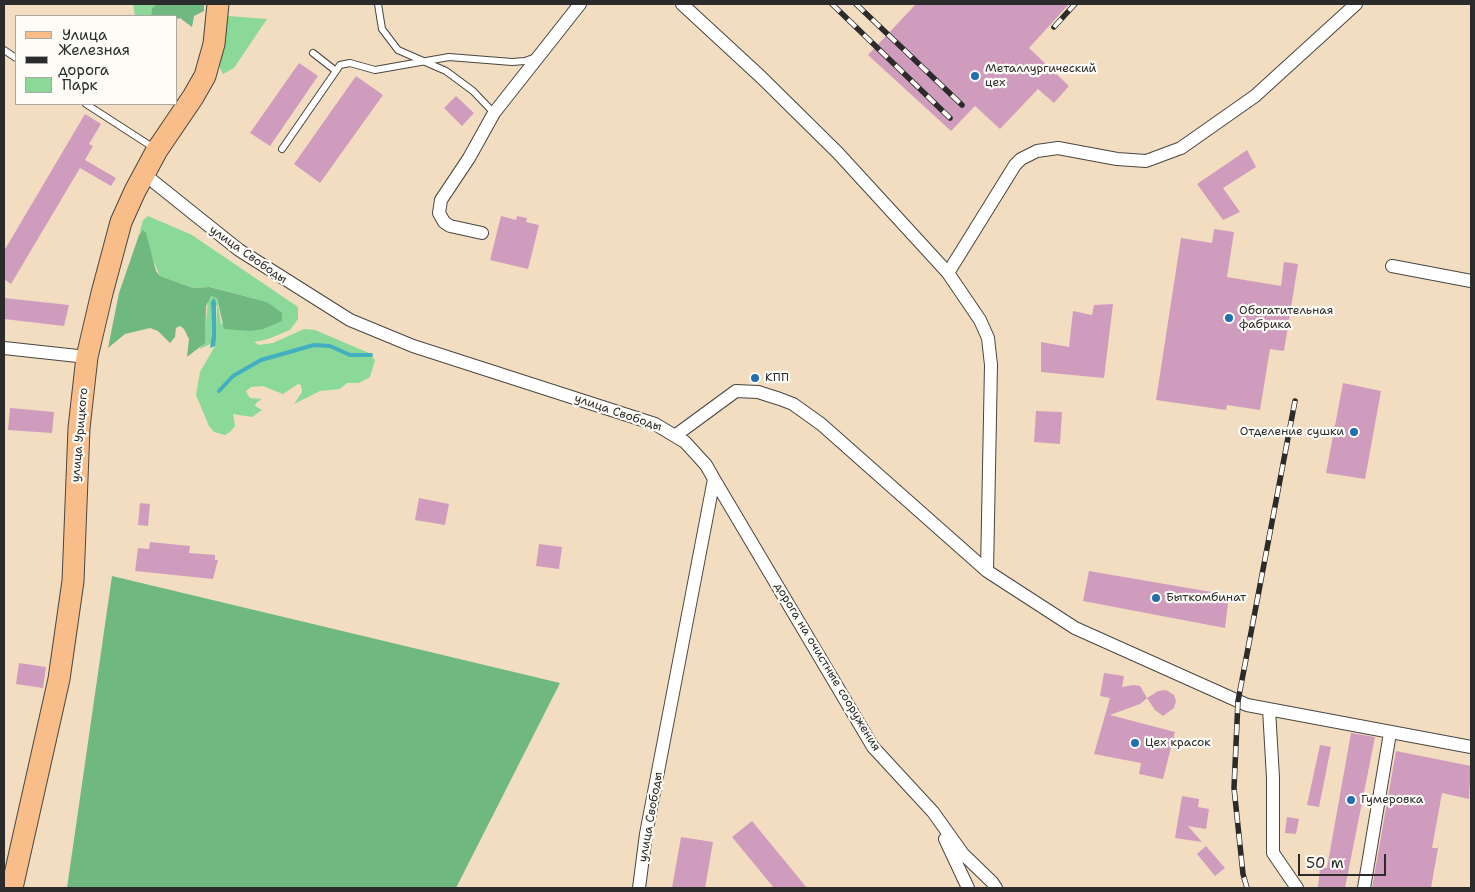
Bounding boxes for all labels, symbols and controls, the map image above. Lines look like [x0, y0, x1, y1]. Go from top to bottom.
legend [15, 15, 178, 105]
text: Улица [62, 25, 107, 45]
text: Железная дорога [58, 40, 130, 80]
place label: Металлургический цех [985, 62, 1096, 90]
marker: Металлургический цех [969, 70, 981, 82]
text: Парк [62, 75, 98, 95]
street label: улица Свободы [206, 223, 290, 287]
place label: Обогатительная фабрика [1239, 304, 1333, 332]
marker: Обогатительная фабрика [1223, 312, 1235, 324]
place label: КПП [765, 371, 789, 385]
marker: КПП [749, 372, 761, 384]
street label: улица Урицкого [69, 387, 91, 483]
street label: улица Свободы [572, 391, 664, 435]
place label: Отделение сушки [1240, 425, 1344, 439]
marker: Отделение сушки [1348, 426, 1360, 438]
street label: дорога на очистные сооружения [771, 580, 883, 754]
place label: Быткомбинат [1166, 591, 1246, 605]
marker: Быткомбинат [1150, 592, 1162, 604]
place label: Цех красок [1145, 736, 1211, 750]
marker: Цех красок [1129, 737, 1141, 749]
street label: улица Свободы [636, 771, 666, 863]
place label: Гумеровка [1361, 793, 1423, 807]
marker: Гумеровка [1345, 794, 1357, 806]
scale bar [1300, 844, 1388, 876]
text: 50 m [1306, 853, 1344, 873]

